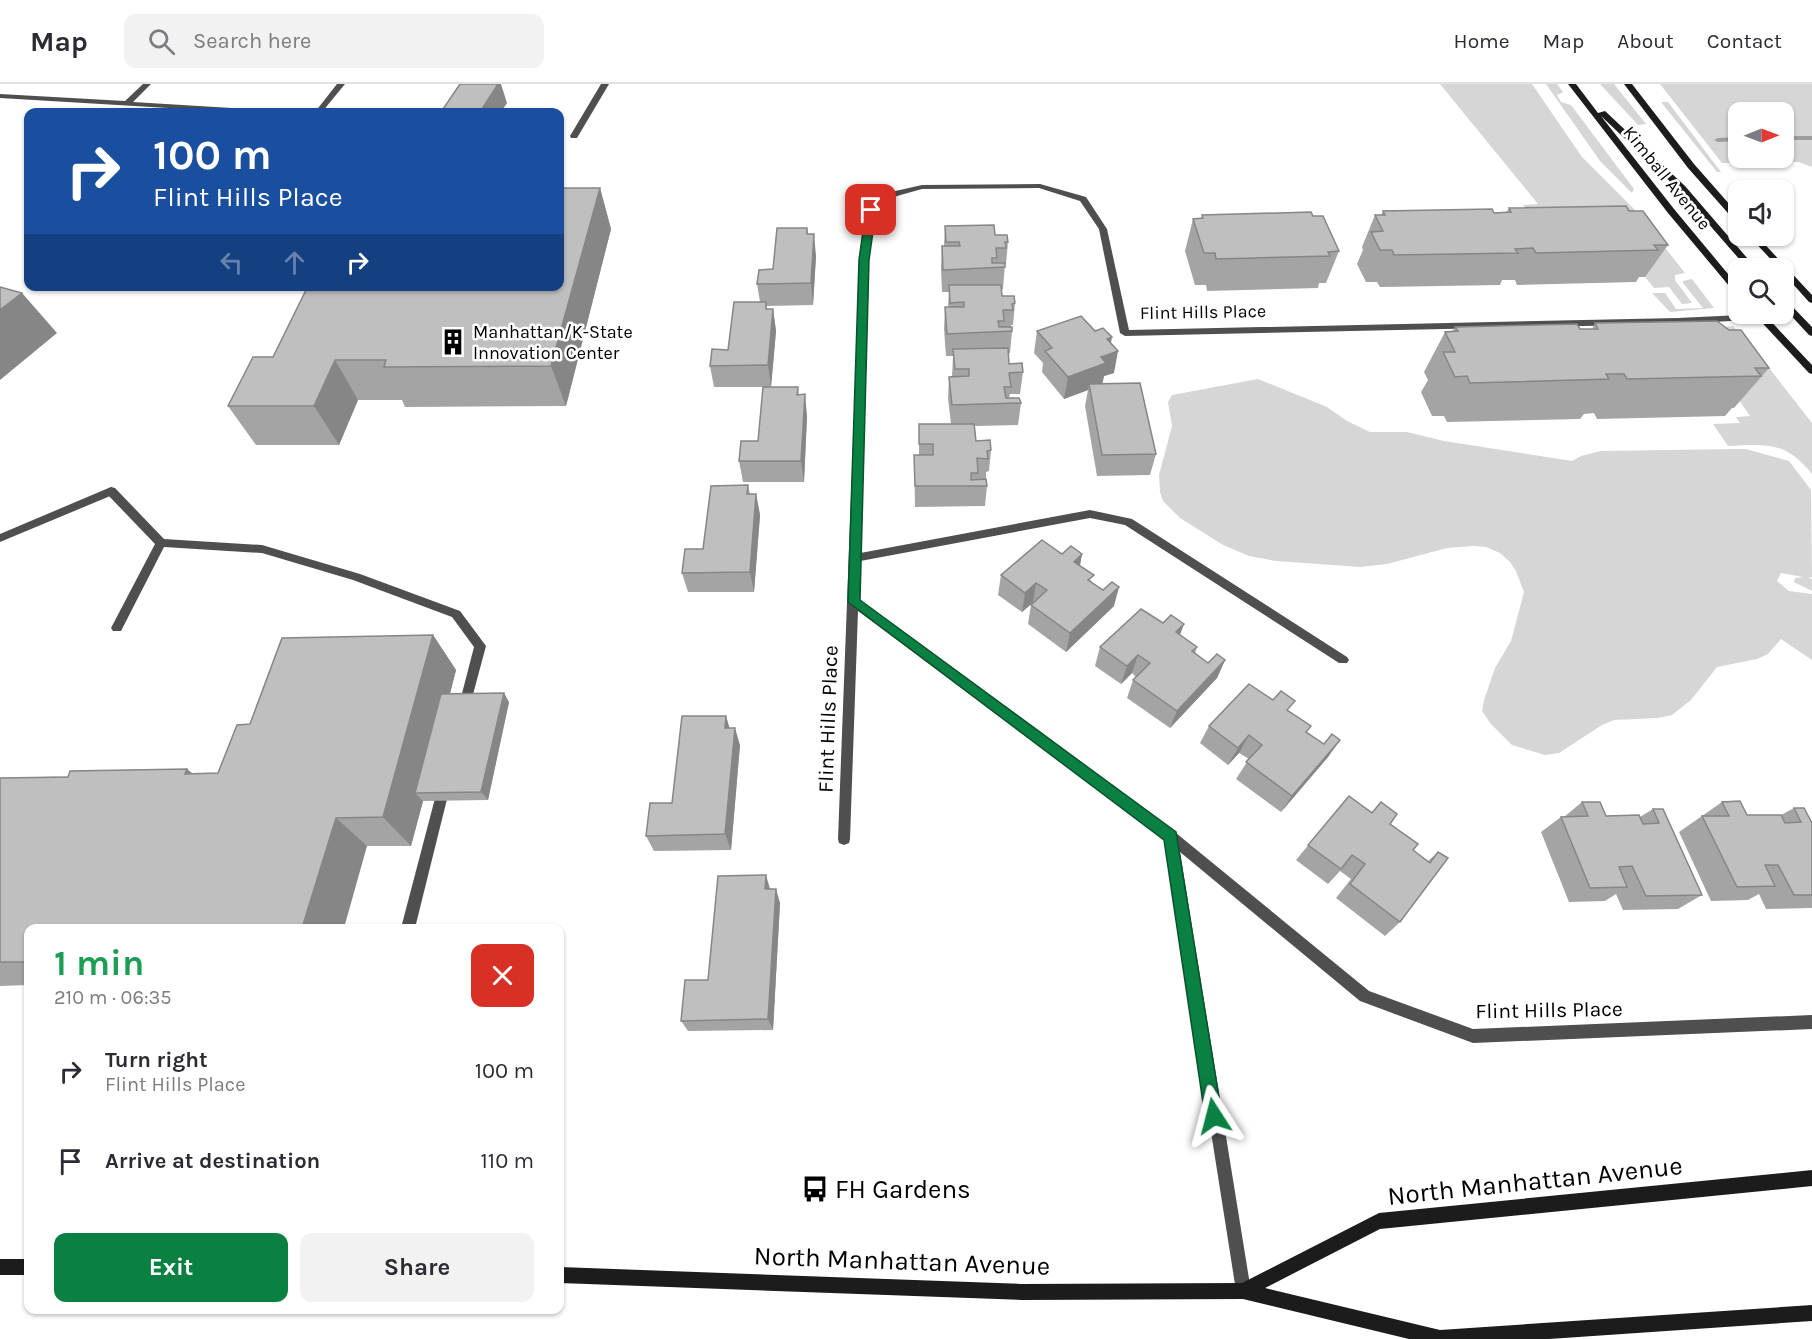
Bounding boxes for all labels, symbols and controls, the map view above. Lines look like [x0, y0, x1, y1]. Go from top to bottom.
search box [124, 14, 544, 68]
text: Map [30, 25, 88, 58]
icon: search [145, 25, 178, 58]
text: Search here [193, 28, 311, 54]
text: Home [1454, 29, 1510, 53]
text: Map [1543, 29, 1584, 53]
text: About [1617, 29, 1674, 53]
text: Contact [1707, 29, 1782, 53]
north arrow [1728, 102, 1794, 168]
map controls [1728, 102, 1794, 324]
street label: Kimball Avenue [1618, 122, 1716, 234]
text: 100 m [153, 130, 272, 180]
icon: right [54, 132, 132, 210]
button: sound [1728, 180, 1794, 246]
text: Flint Hills Place [153, 181, 343, 213]
pin [845, 184, 896, 235]
icon: arrive [854, 193, 887, 226]
icon: left [215, 246, 248, 279]
icon: ahead [278, 246, 311, 279]
icon: right [341, 246, 374, 279]
button: search [1728, 258, 1794, 324]
street label: Flint Hills Place [1140, 300, 1266, 324]
place label: Manhattan/K-State Innovation Center [473, 321, 633, 364]
building icon: Manhattan/K-State Innovation Center [438, 327, 468, 357]
street label: Flint Hills Place [813, 645, 843, 793]
text: 1 min [54, 942, 144, 984]
button: close [471, 944, 534, 1007]
text: 210 m · 06:35 [54, 986, 172, 1009]
street label: Flint Hills Place [1475, 997, 1623, 1023]
text: Turn right [105, 1047, 208, 1073]
icon: right [54, 1055, 87, 1088]
text: 100 m [475, 1058, 534, 1084]
text: Flint Hills Place [105, 1073, 245, 1096]
position arrow [1182, 1084, 1246, 1148]
icon: arrive [54, 1145, 87, 1178]
text: Arrive at destination [105, 1148, 320, 1174]
text: 110 m [481, 1148, 534, 1174]
street label: North Manhattan Avenue [1386, 1150, 1684, 1212]
bus stop icon: FH Gardens [800, 1174, 830, 1204]
place label: FH Gardens [835, 1174, 971, 1205]
button: Exit [54, 1233, 288, 1302]
button: Share [300, 1233, 534, 1302]
street label: North Manhattan Avenue [753, 1240, 1051, 1282]

